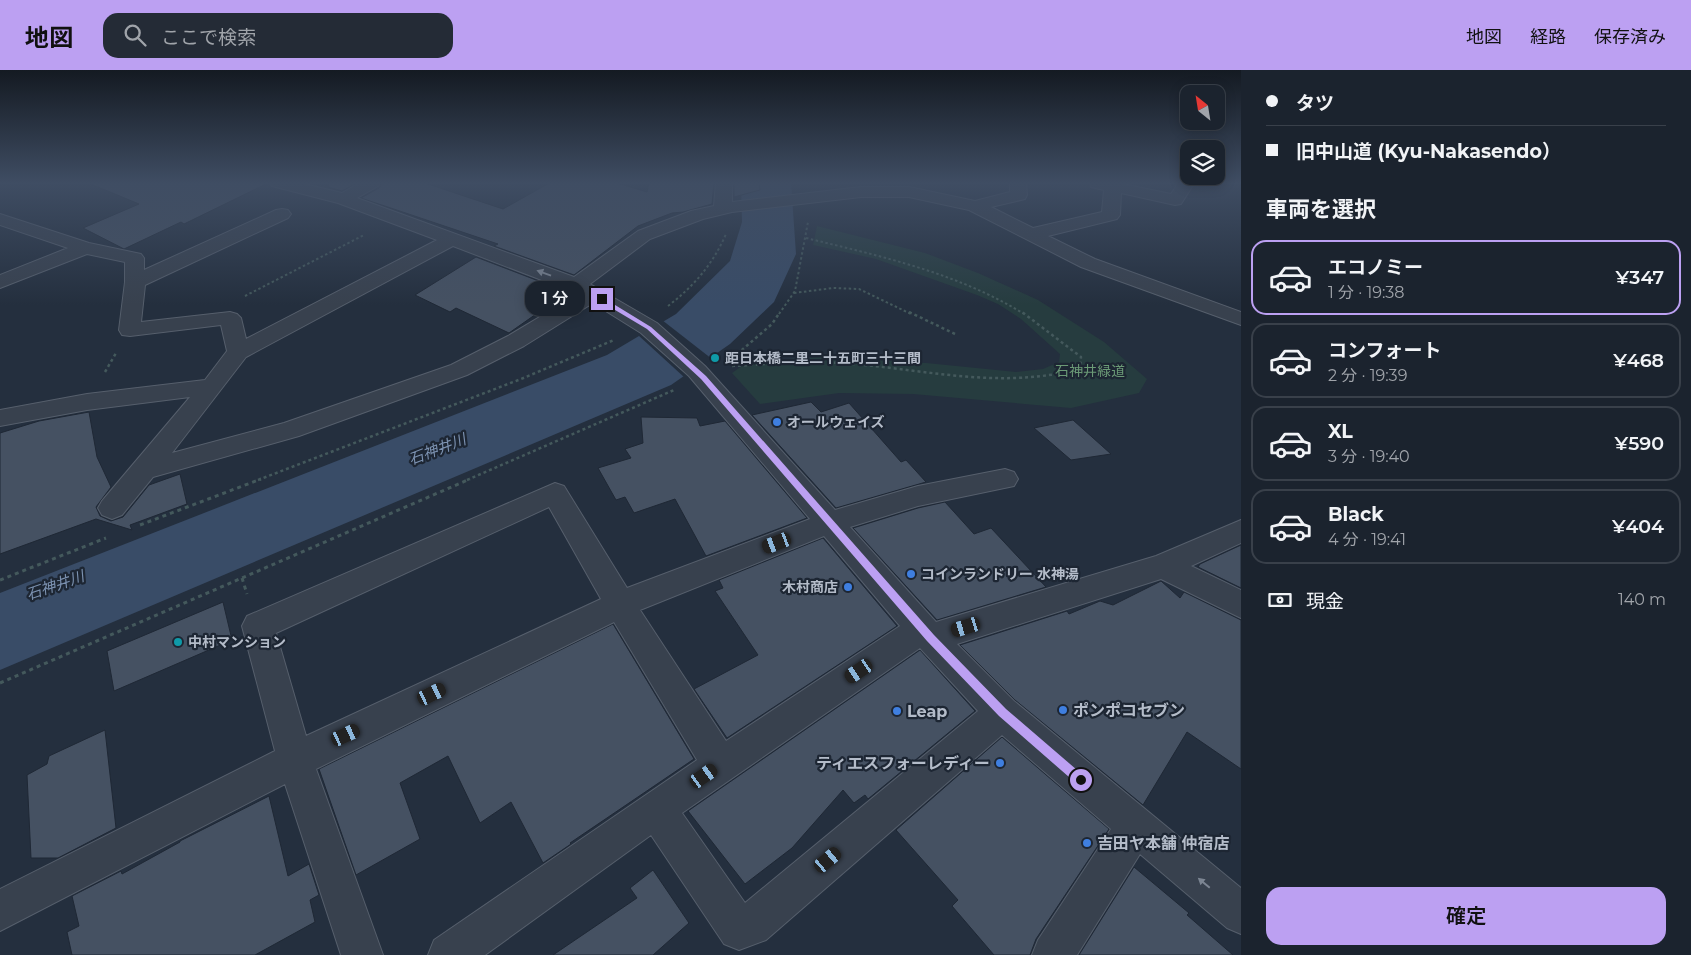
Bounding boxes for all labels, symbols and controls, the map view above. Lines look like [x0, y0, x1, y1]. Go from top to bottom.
search box [103, 13, 453, 58]
icon: search [121, 21, 149, 49]
text: 地図 [25, 23, 73, 52]
text: ここで検索 [161, 26, 256, 49]
text: 地図 [1466, 26, 1502, 48]
text: 経路 [1530, 26, 1566, 48]
text: 保存済み [1594, 26, 1666, 48]
north arrow [1180, 85, 1225, 130]
map controls [1180, 85, 1225, 185]
text: タツ [1296, 92, 1334, 115]
button: layers [1180, 140, 1225, 185]
text: 旧中山道 (Kyu-Nakasendo） [1296, 140, 1561, 163]
text: 車両を選択 [1266, 196, 1376, 223]
icon: car [1268, 255, 1313, 300]
text: エコノミー [1328, 256, 1423, 279]
text: ¥347 [1615, 266, 1664, 289]
one-way arrow [536, 269, 551, 277]
callout: 1 分 [524, 282, 584, 316]
text: 1 分 · 19:38 [1328, 283, 1405, 302]
route end [591, 288, 613, 310]
text: 1 分 [542, 289, 568, 308]
icon: car [1268, 338, 1313, 383]
text: コンフォート [1328, 339, 1441, 362]
place label: 距日本橋二里二十五町三十三間 [725, 349, 921, 367]
text: ¥468 [1613, 349, 1664, 372]
marker: 距日本橋二里二十五町三十三間 [709, 352, 721, 364]
park label: 石神井緑道 [1055, 362, 1125, 380]
text: 2 分 · 19:39 [1328, 366, 1407, 385]
place label: オールウェイズ [787, 413, 885, 431]
marker: オールウェイズ [771, 416, 783, 428]
text: XL [1328, 420, 1353, 443]
icon: car [1268, 421, 1313, 466]
water label: 石神井川 [406, 429, 470, 469]
text: ¥590 [1615, 432, 1664, 455]
text: 3 分 · 19:40 [1328, 447, 1410, 466]
text: Black [1328, 503, 1384, 526]
icon: car [1268, 504, 1313, 549]
text: ¥404 [1612, 515, 1664, 538]
text: 4 分 · 19:41 [1328, 530, 1406, 549]
car [760, 531, 793, 555]
place label: コインランドリー 水神湯 [921, 565, 1079, 583]
water label: 石神井川 [24, 566, 88, 604]
marker: コインランドリー 水神湯 [905, 568, 917, 580]
place label: 木村商店 [782, 578, 838, 596]
marker: 木村商店 [842, 581, 854, 593]
icon: cash [1266, 586, 1294, 614]
text: 現金 [1306, 590, 1344, 613]
text: 140 m [1618, 590, 1666, 609]
car [949, 615, 982, 639]
place label: 中村マンション [188, 633, 286, 651]
marker: 中村マンション [172, 636, 184, 648]
car [842, 656, 875, 686]
car [415, 681, 448, 707]
place label: ポンポコセブン [1073, 701, 1185, 720]
place label: Leap [907, 702, 947, 721]
marker: ポンポコセブン [1057, 704, 1069, 716]
marker: Leap [891, 705, 903, 717]
car [329, 722, 362, 748]
place label: ティエスフォーレディー [816, 754, 990, 773]
marker: ティエスフォーレディー [994, 757, 1006, 769]
car [687, 761, 720, 791]
route start [1070, 769, 1092, 791]
place label: 吉田ヤ本舗 仲宿店 [1097, 834, 1230, 853]
marker: 吉田ヤ本舗 仲宿店 [1081, 837, 1093, 849]
car [811, 845, 844, 875]
one-way arrow [1197, 878, 1210, 889]
button: 確定 [1266, 887, 1666, 945]

